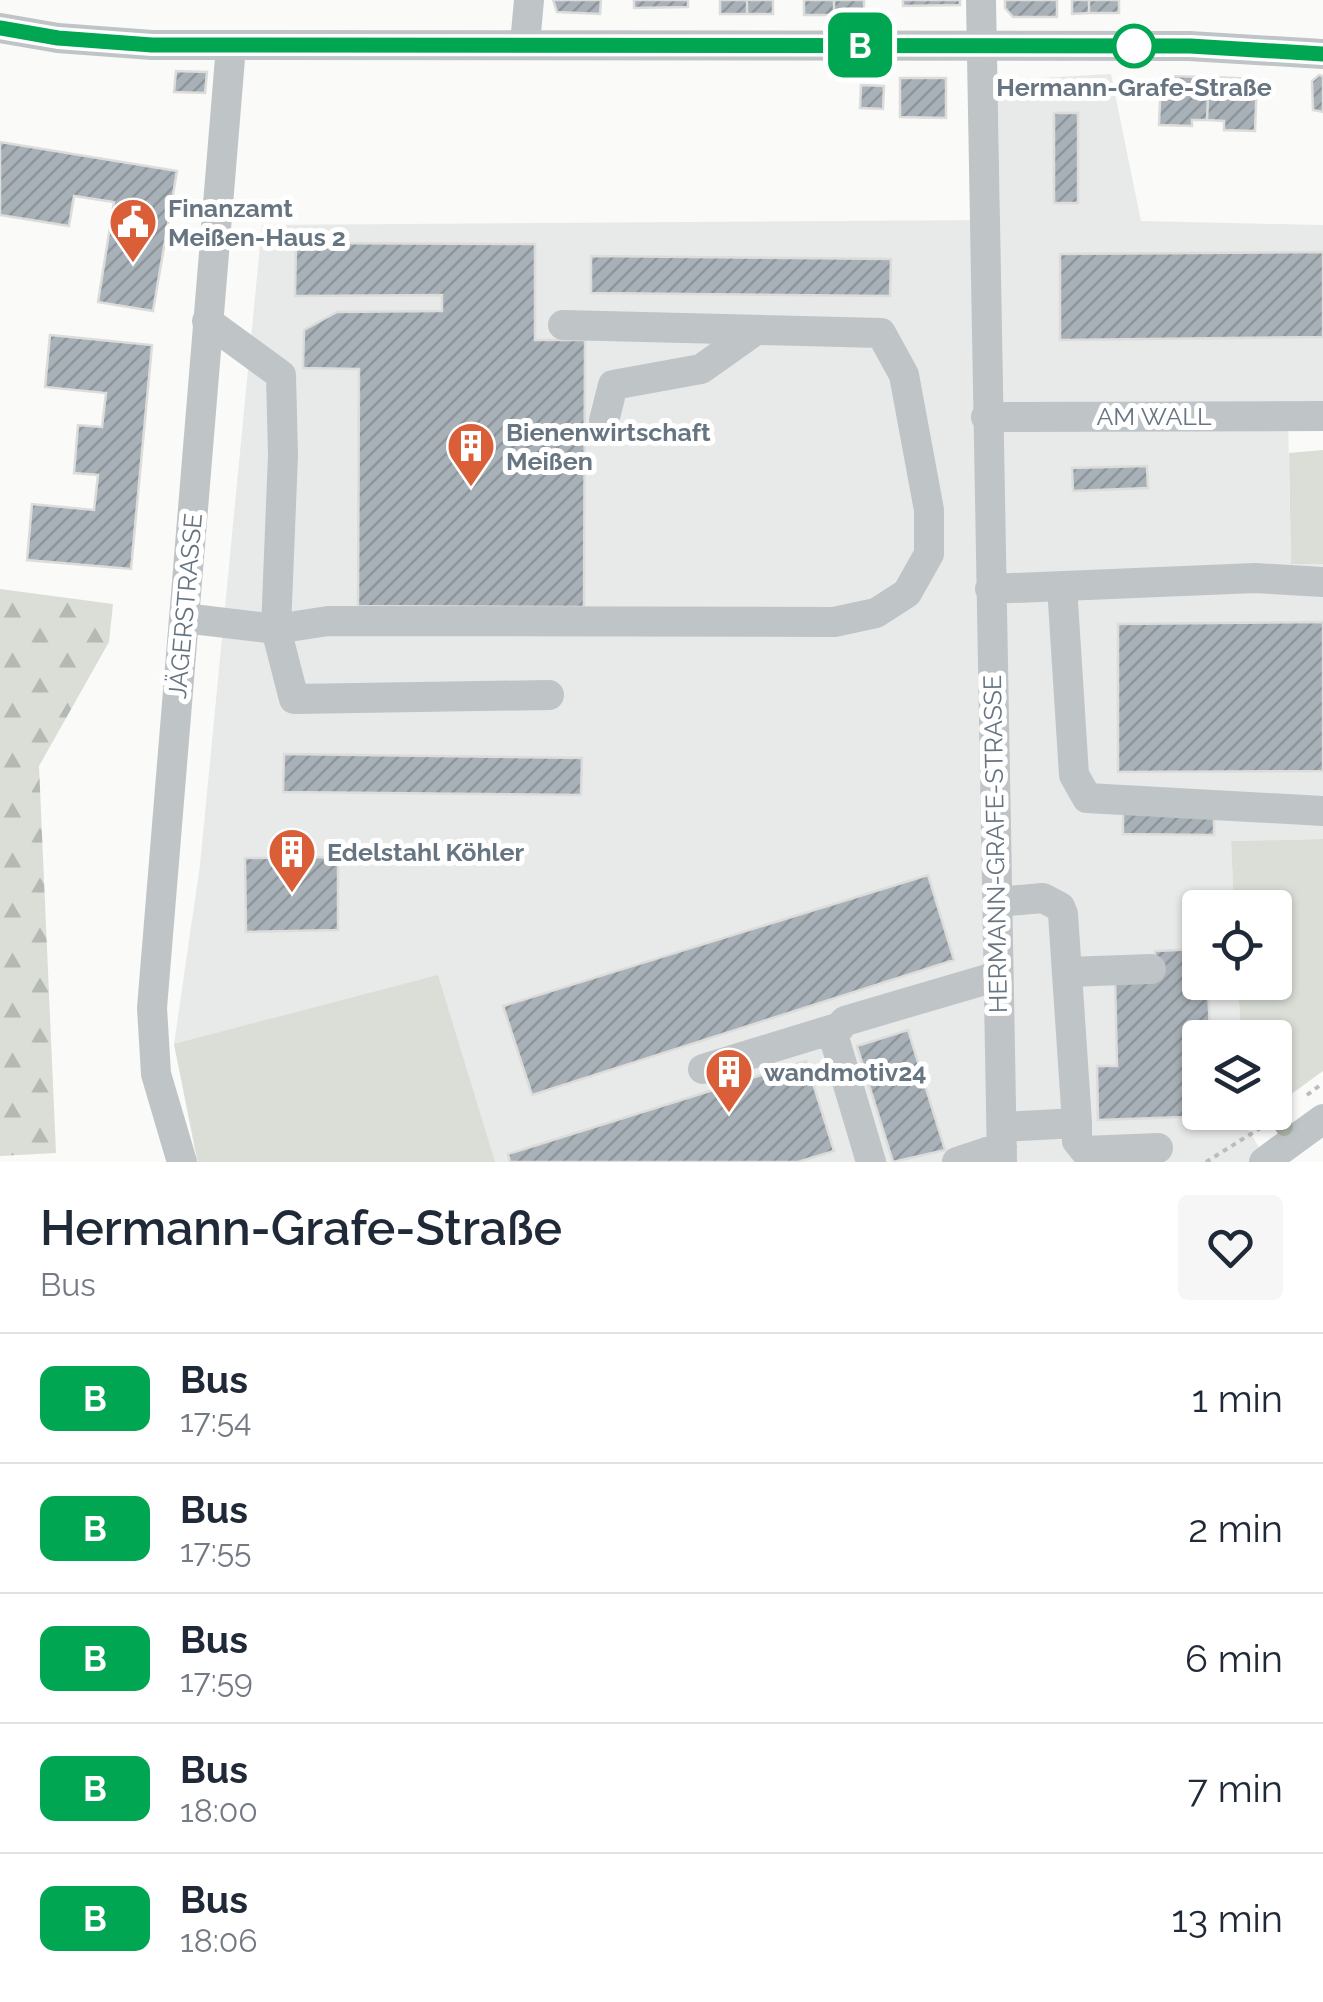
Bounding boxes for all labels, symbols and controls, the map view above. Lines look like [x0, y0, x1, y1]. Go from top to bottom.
line badge: B [828, 12, 892, 78]
text: B [848, 25, 872, 66]
marker: Hermann-Grafe-Straße [1113, 25, 1155, 67]
place label: Hermann-Grafe-Straße [996, 72, 1272, 102]
place label: Finanzamt Meißen-Haus 2 [168, 193, 346, 252]
public building icon: Finanzamt Meißen-Haus 2 [107, 196, 159, 264]
street label: AM WALL [1096, 401, 1212, 431]
place label: Bienenwirtschaft Meißen [506, 417, 711, 476]
building icon: Bienenwirtschaft Meißen [445, 420, 497, 488]
street label: JÄGERSTRASSE [162, 512, 208, 700]
street label: HERMANN-GRAFE-STRASSE [977, 675, 1013, 1013]
building icon: Edelstahl Köhler [266, 826, 318, 894]
place label: Edelstahl Köhler [327, 837, 524, 867]
map controls [1182, 890, 1292, 1130]
button: locate [1182, 890, 1292, 1000]
button: layers [1182, 1020, 1292, 1130]
building icon: wandmotiv24 [703, 1046, 755, 1114]
place label: wandmotiv24 [764, 1057, 927, 1087]
button: heart [1178, 1195, 1283, 1300]
text: Hermann-Grafe-Straße [40, 1200, 562, 1256]
text: Bus [40, 1266, 96, 1303]
text: Bus [180, 1357, 248, 1402]
text: 1 min [1192, 1376, 1283, 1421]
text: B [83, 1378, 107, 1419]
text: 17:54 [180, 1402, 252, 1439]
text: Bus [180, 1487, 248, 1532]
text: 2 min [1188, 1506, 1283, 1551]
text: B [83, 1508, 107, 1549]
text: 17:55 [180, 1532, 252, 1569]
text: Bus [180, 1617, 248, 1662]
text: 6 min [1185, 1636, 1283, 1681]
text: B [83, 1638, 107, 1679]
text: 17:59 [180, 1662, 253, 1699]
text: Bus [180, 1747, 248, 1792]
text: 7 min [1188, 1766, 1283, 1811]
text: B [83, 1768, 107, 1809]
text: 18:00 [180, 1792, 258, 1829]
text: Bus [180, 1877, 248, 1922]
text: 13 min [1171, 1896, 1283, 1941]
text: B [83, 1898, 107, 1939]
text: 18:06 [180, 1922, 258, 1959]

